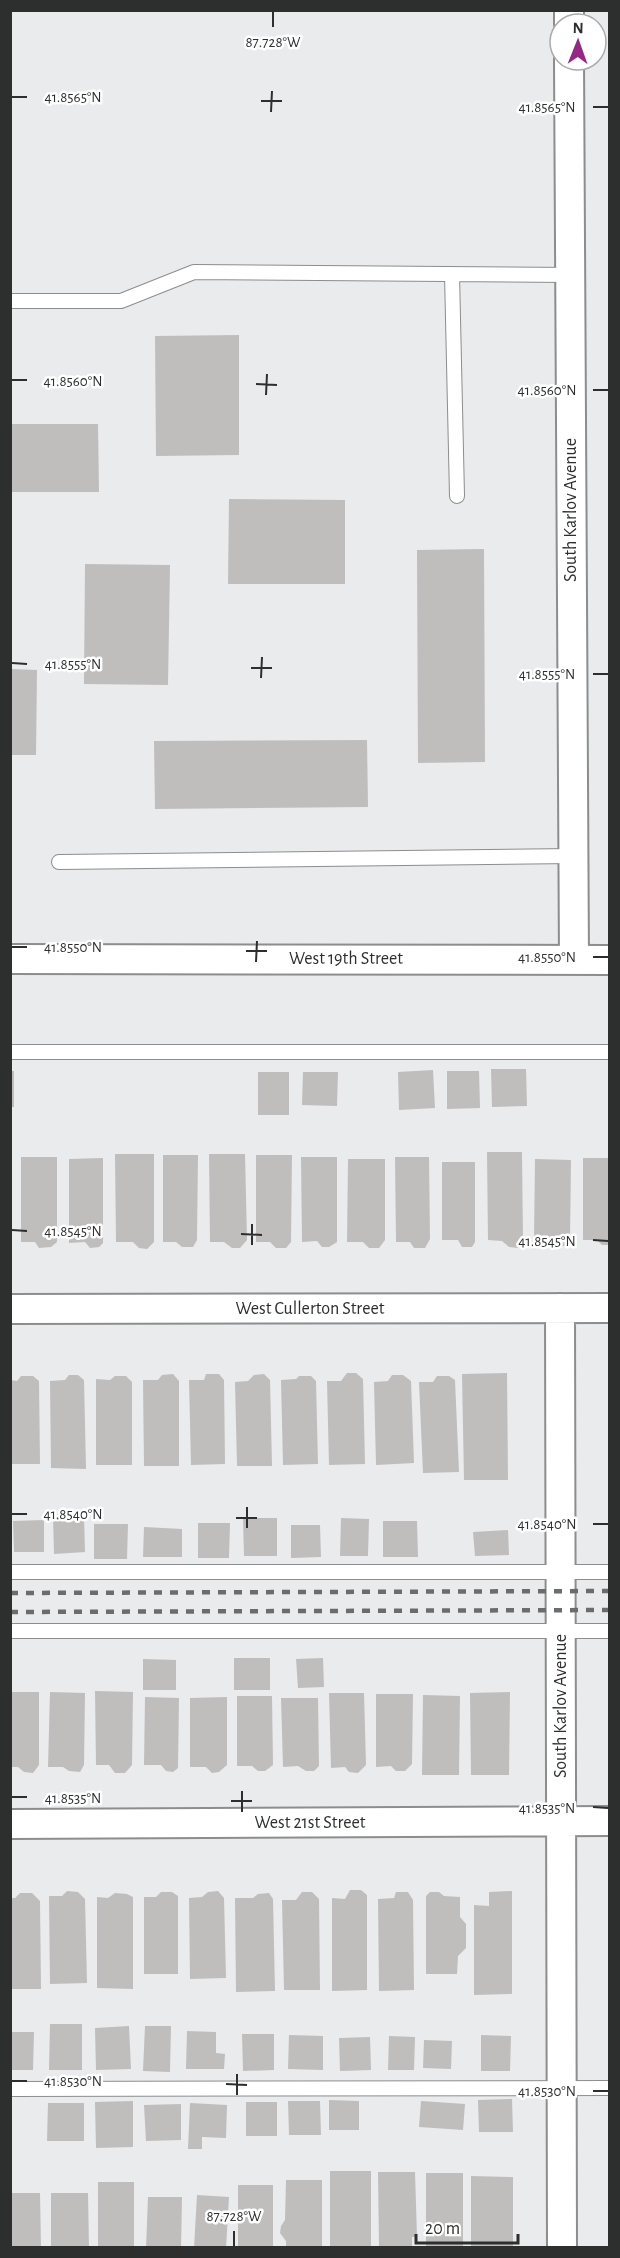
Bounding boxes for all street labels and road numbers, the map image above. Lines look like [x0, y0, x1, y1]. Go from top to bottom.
street label: South Karlov Avenue [562, 438, 580, 582]
street label: West 19th Street [289, 950, 403, 968]
street label: West Cullerton Street [235, 1300, 385, 1318]
street label: South Karlov Avenue [552, 1634, 570, 1778]
street label: West 21st Street [254, 1814, 366, 1832]

